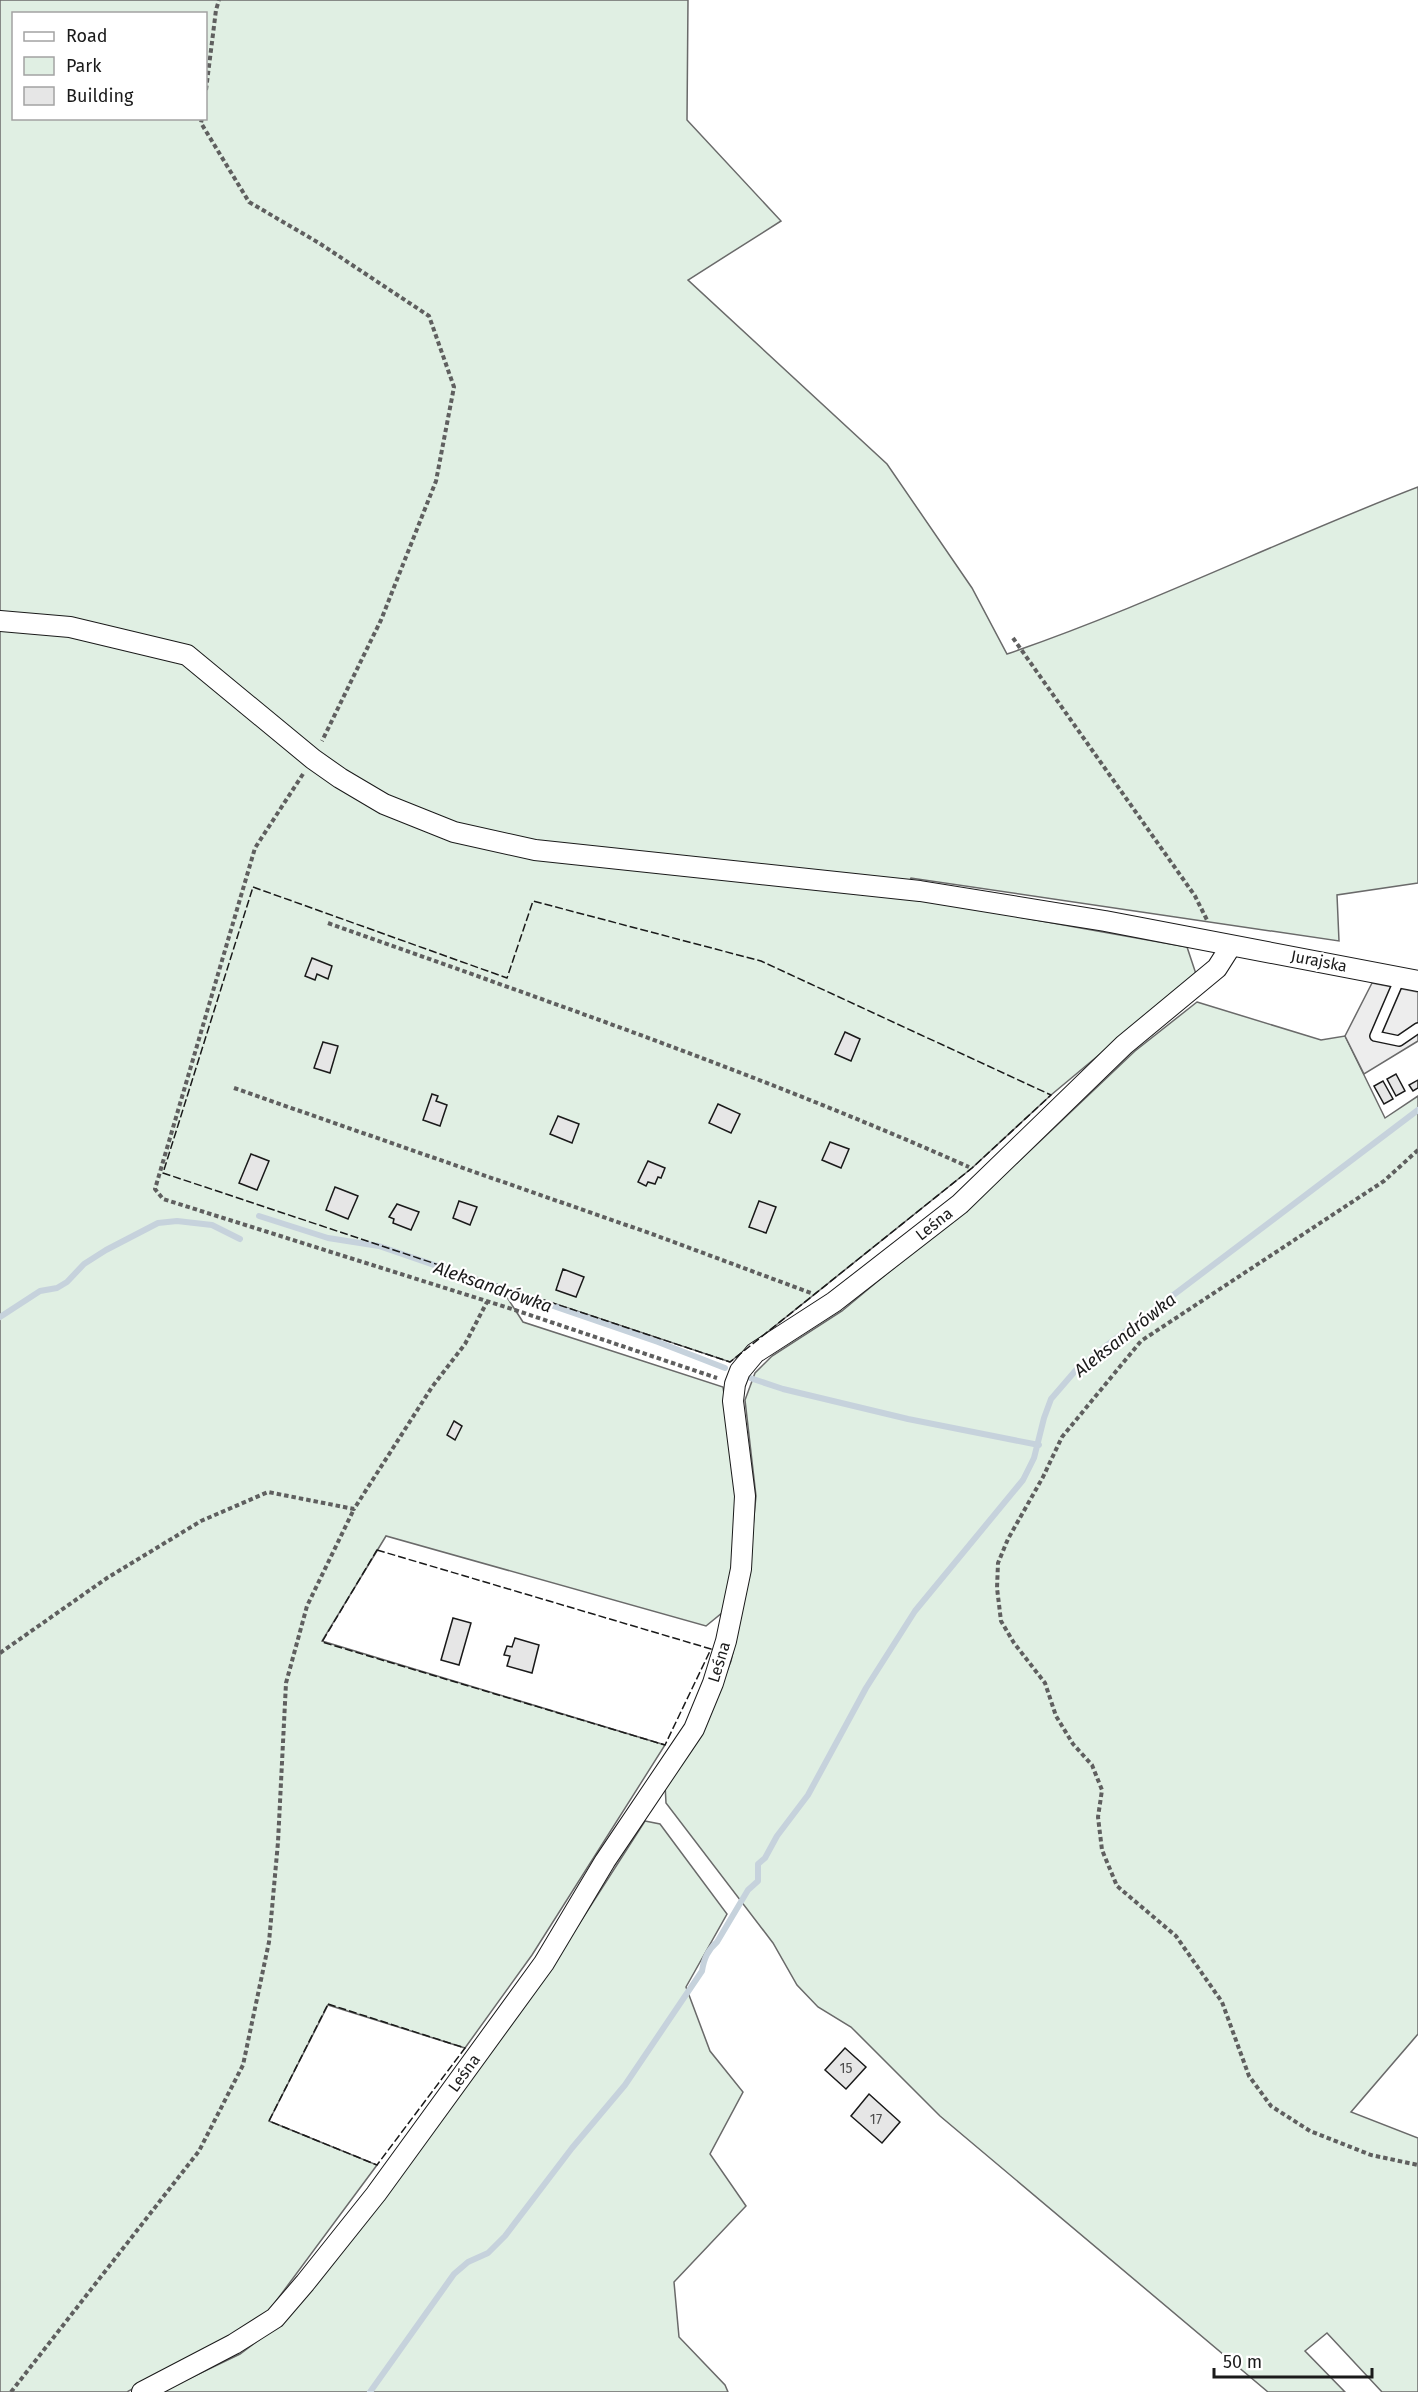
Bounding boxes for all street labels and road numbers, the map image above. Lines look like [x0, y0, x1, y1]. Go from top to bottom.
street label: Jurajska [1289, 946, 1349, 976]
street label: Leśna [912, 1204, 956, 1244]
street label: Leśna [704, 1639, 734, 1685]
street label: Leśna [444, 2050, 484, 2096]

